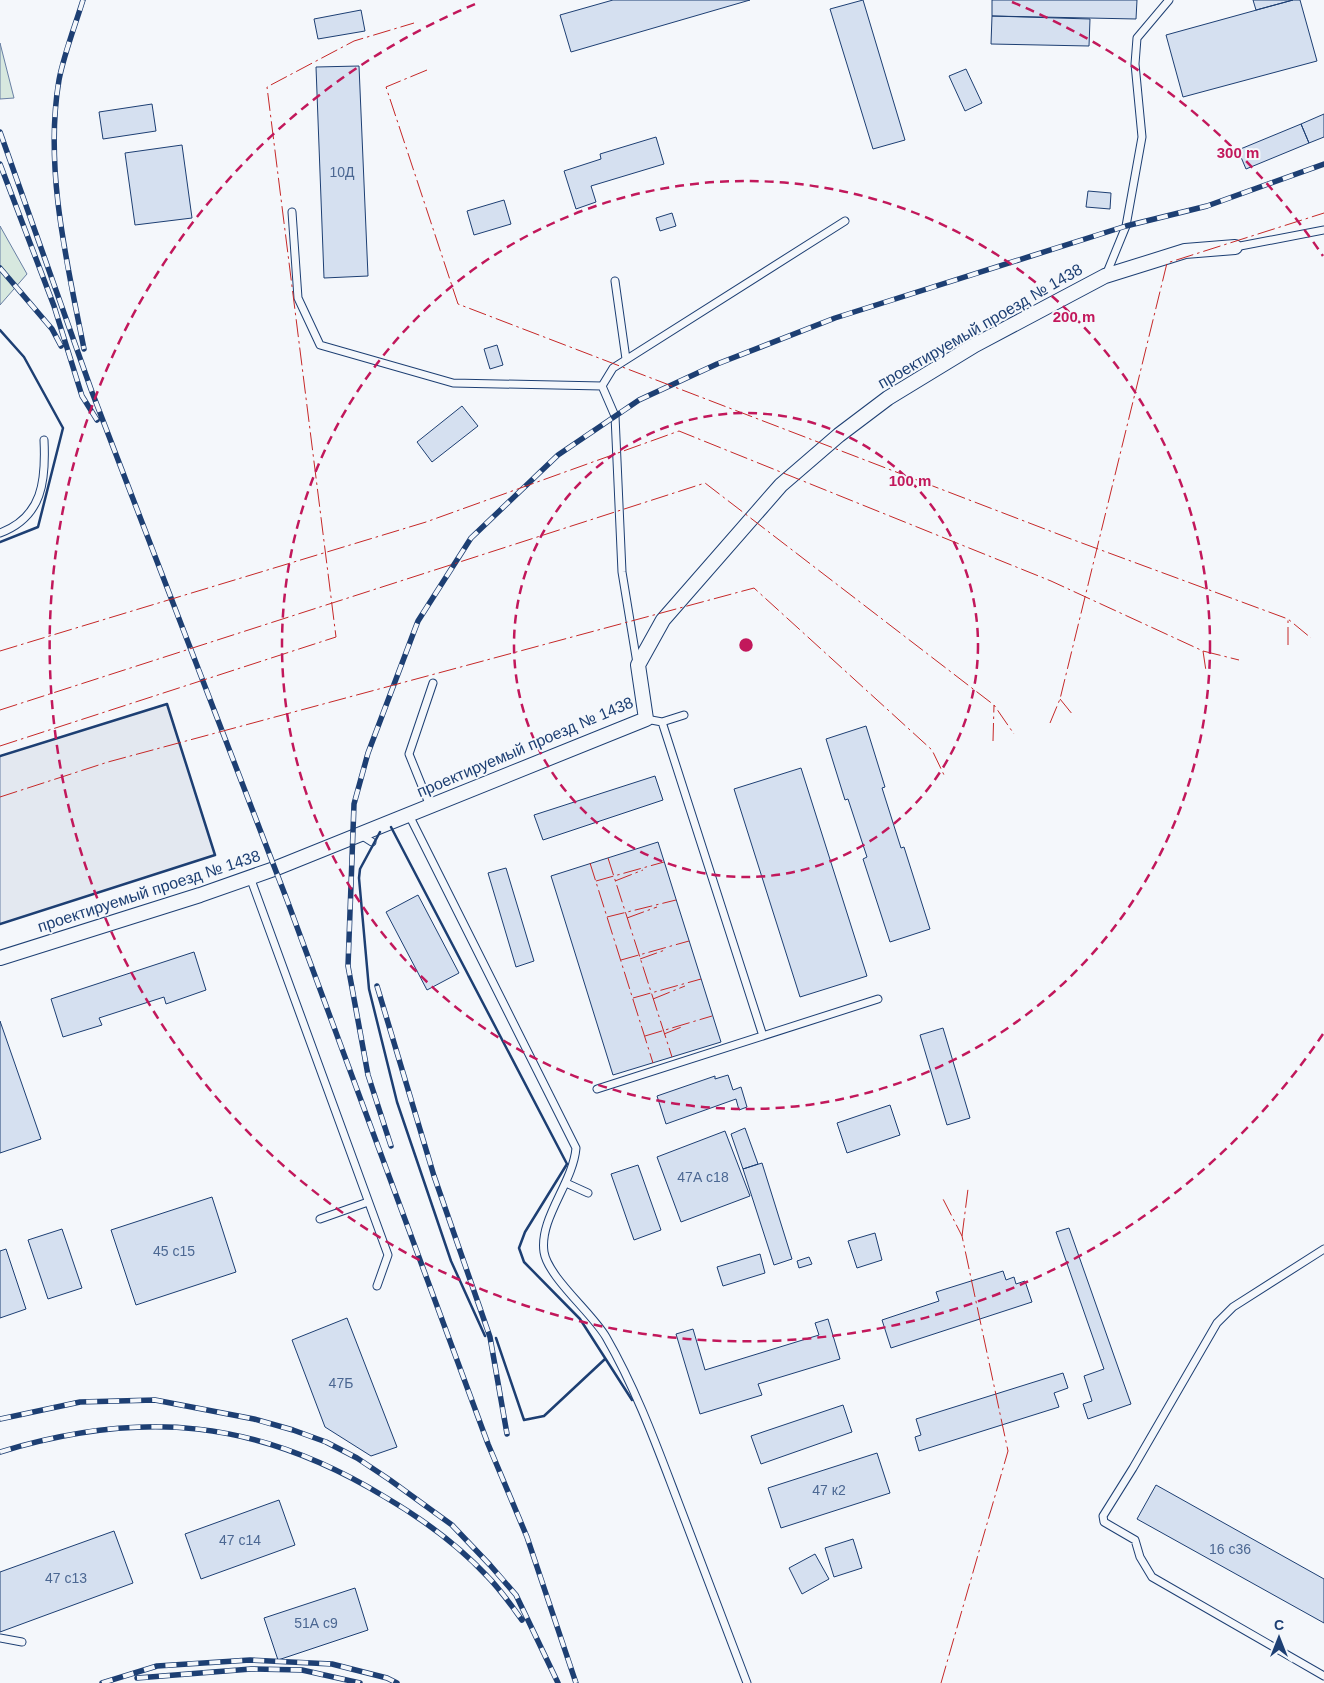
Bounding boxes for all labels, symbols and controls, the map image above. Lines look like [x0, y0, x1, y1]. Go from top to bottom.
text: 300 m [1217, 144, 1259, 161]
house number: 10Д [329, 164, 355, 180]
street label: проектируемый проезд № 1438 [875, 260, 1085, 392]
text: 200 m [1053, 308, 1095, 325]
text: 100 m [889, 472, 931, 489]
centre of rings [737, 636, 755, 654]
street label: проектируемый проезд № 1438 [414, 694, 636, 800]
street label: проектируемый проезд № 1438 [36, 847, 263, 935]
house number: 47А с18 [677, 1169, 729, 1185]
house number: 45 с15 [153, 1243, 195, 1259]
house number: 47Б [329, 1375, 353, 1391]
house number: 47 к2 [812, 1482, 846, 1498]
house number: 47 с14 [219, 1532, 261, 1548]
house number: 16 с36 [1209, 1541, 1251, 1557]
house number: 47 с13 [45, 1570, 87, 1586]
north arrow [1254, 1613, 1304, 1663]
house number: 51А с9 [294, 1615, 338, 1631]
text: С [1274, 1617, 1284, 1633]

